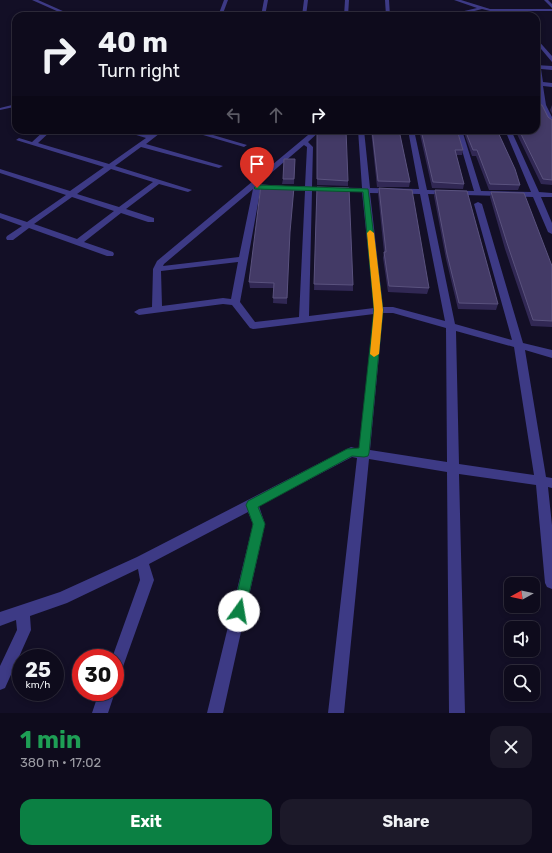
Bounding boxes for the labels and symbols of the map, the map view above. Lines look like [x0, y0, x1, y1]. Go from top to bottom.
pin [240, 147, 274, 188]
north arrow [504, 577, 540, 613]
position arrow [218, 590, 260, 632]
speed limit sign: 30 [72, 649, 124, 701]

